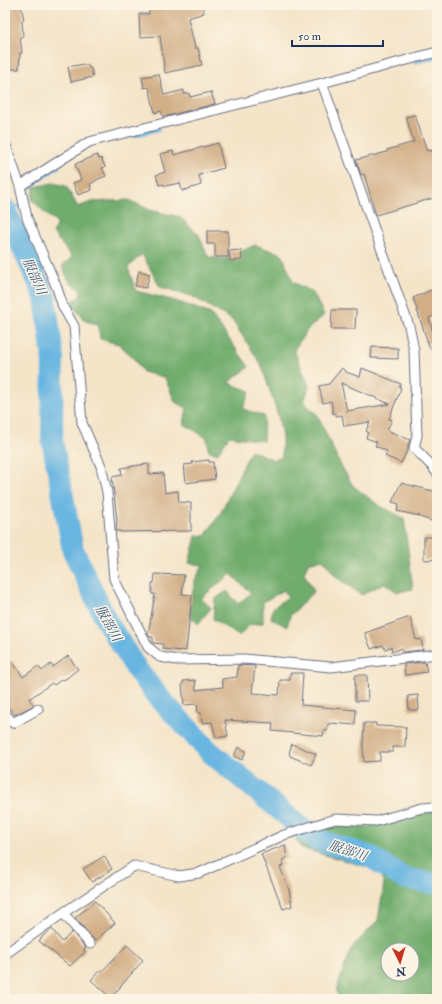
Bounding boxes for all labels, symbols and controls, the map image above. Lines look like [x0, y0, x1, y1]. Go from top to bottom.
scale bar [292, 22, 383, 48]
text: 50 m [298, 29, 322, 44]
water label: 服部川 [19, 255, 50, 299]
water label: 服部川 [92, 603, 126, 646]
water label: 服部川 [327, 837, 371, 865]
north arrow [380, 942, 420, 982]
text: N [394, 964, 407, 978]

